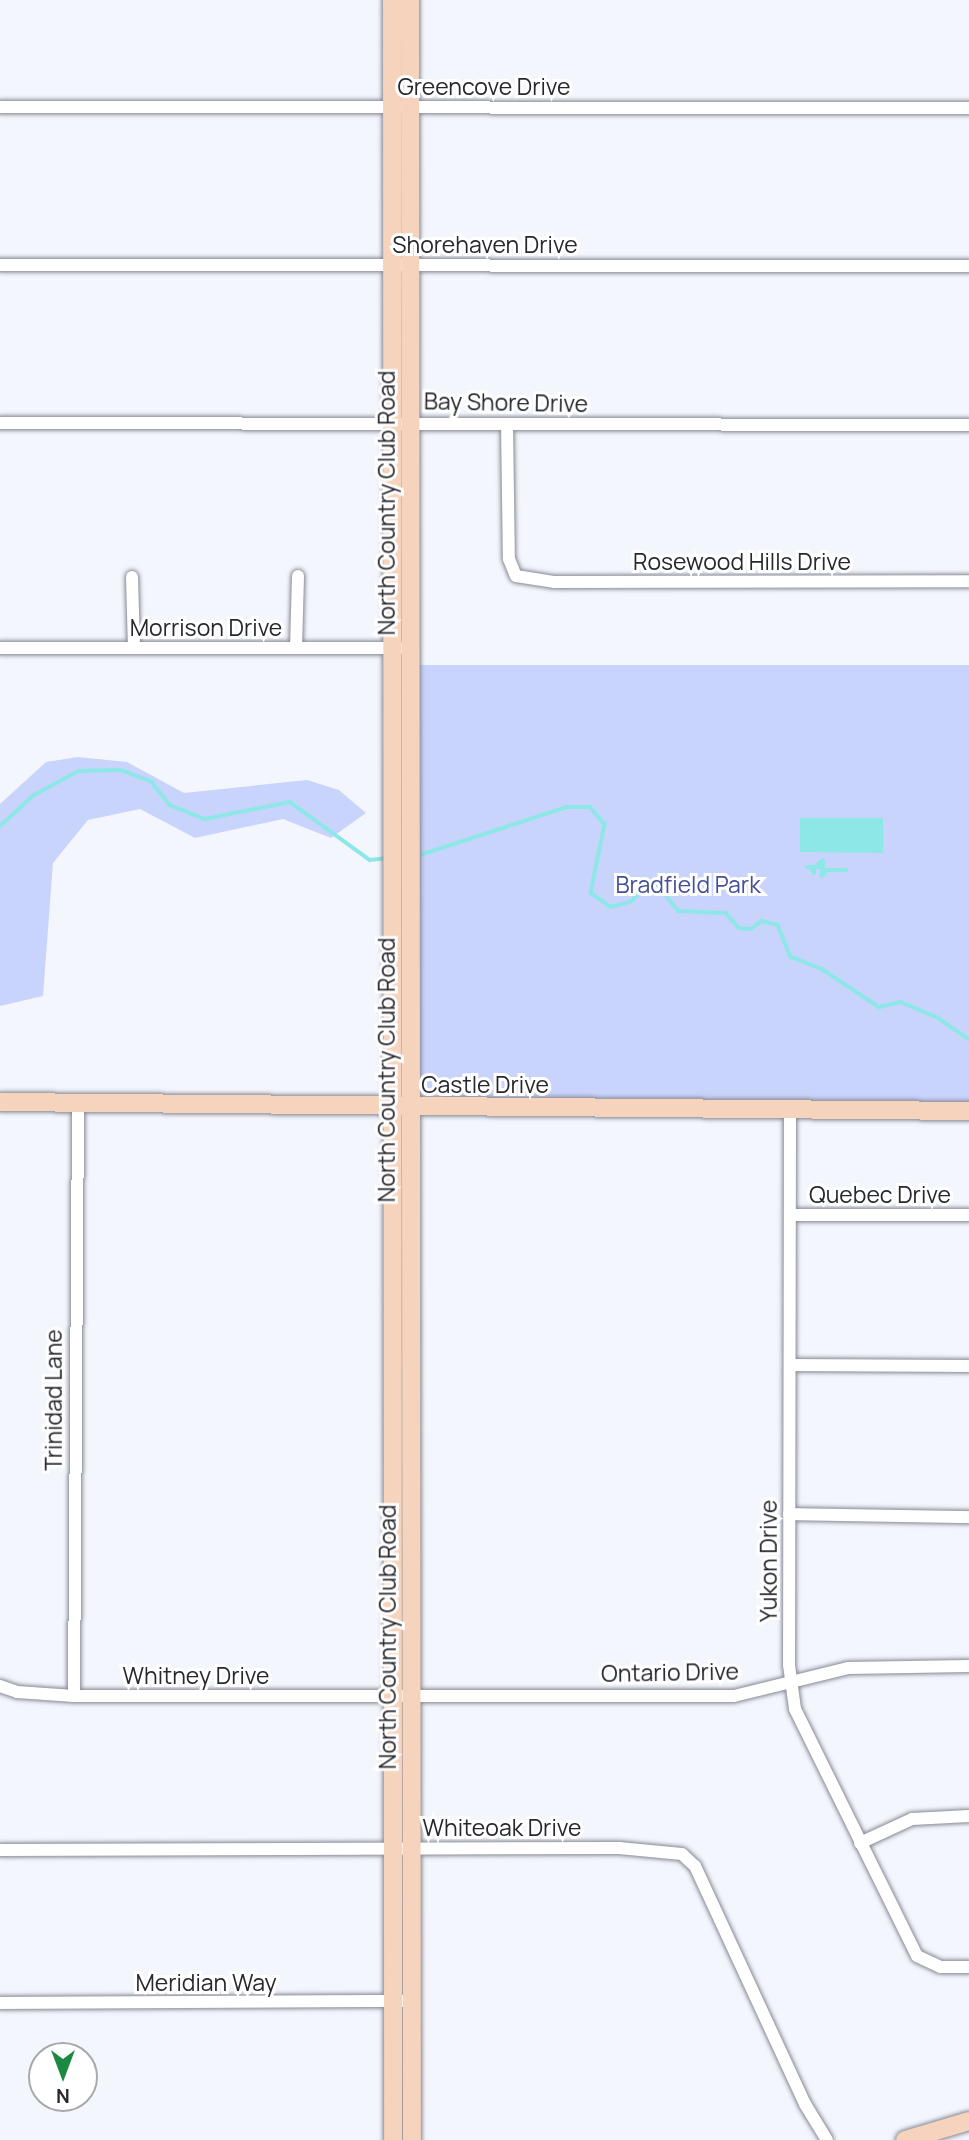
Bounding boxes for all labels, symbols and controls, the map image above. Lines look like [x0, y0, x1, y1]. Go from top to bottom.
street label: Greencove Drive [398, 72, 570, 100]
street label: Shorehaven Drive [392, 230, 578, 258]
street label: North Country Club Road [372, 371, 400, 635]
street label: Bay Shore Drive [424, 387, 588, 417]
street label: Rosewood Hills Drive [633, 547, 851, 575]
street label: Morrison Drive [130, 613, 282, 641]
park label: Bradfield Park [615, 870, 761, 898]
street label: North Country Club Road [372, 938, 400, 1202]
street label: Castle Drive [421, 1070, 549, 1098]
street label: Quebec Drive [809, 1180, 951, 1208]
street label: Trinidad Lane [39, 1329, 67, 1471]
street label: Yukon Drive [754, 1500, 782, 1622]
street label: North Country Club Road [373, 1505, 401, 1769]
street label: Ontario Drive [601, 1657, 739, 1687]
street label: Whitney Drive [122, 1661, 270, 1689]
street label: Whiteoak Drive [423, 1813, 581, 1841]
street label: Meridian Way [135, 1968, 277, 1996]
north arrow [28, 2042, 98, 2112]
text: N [56, 2083, 70, 2109]

